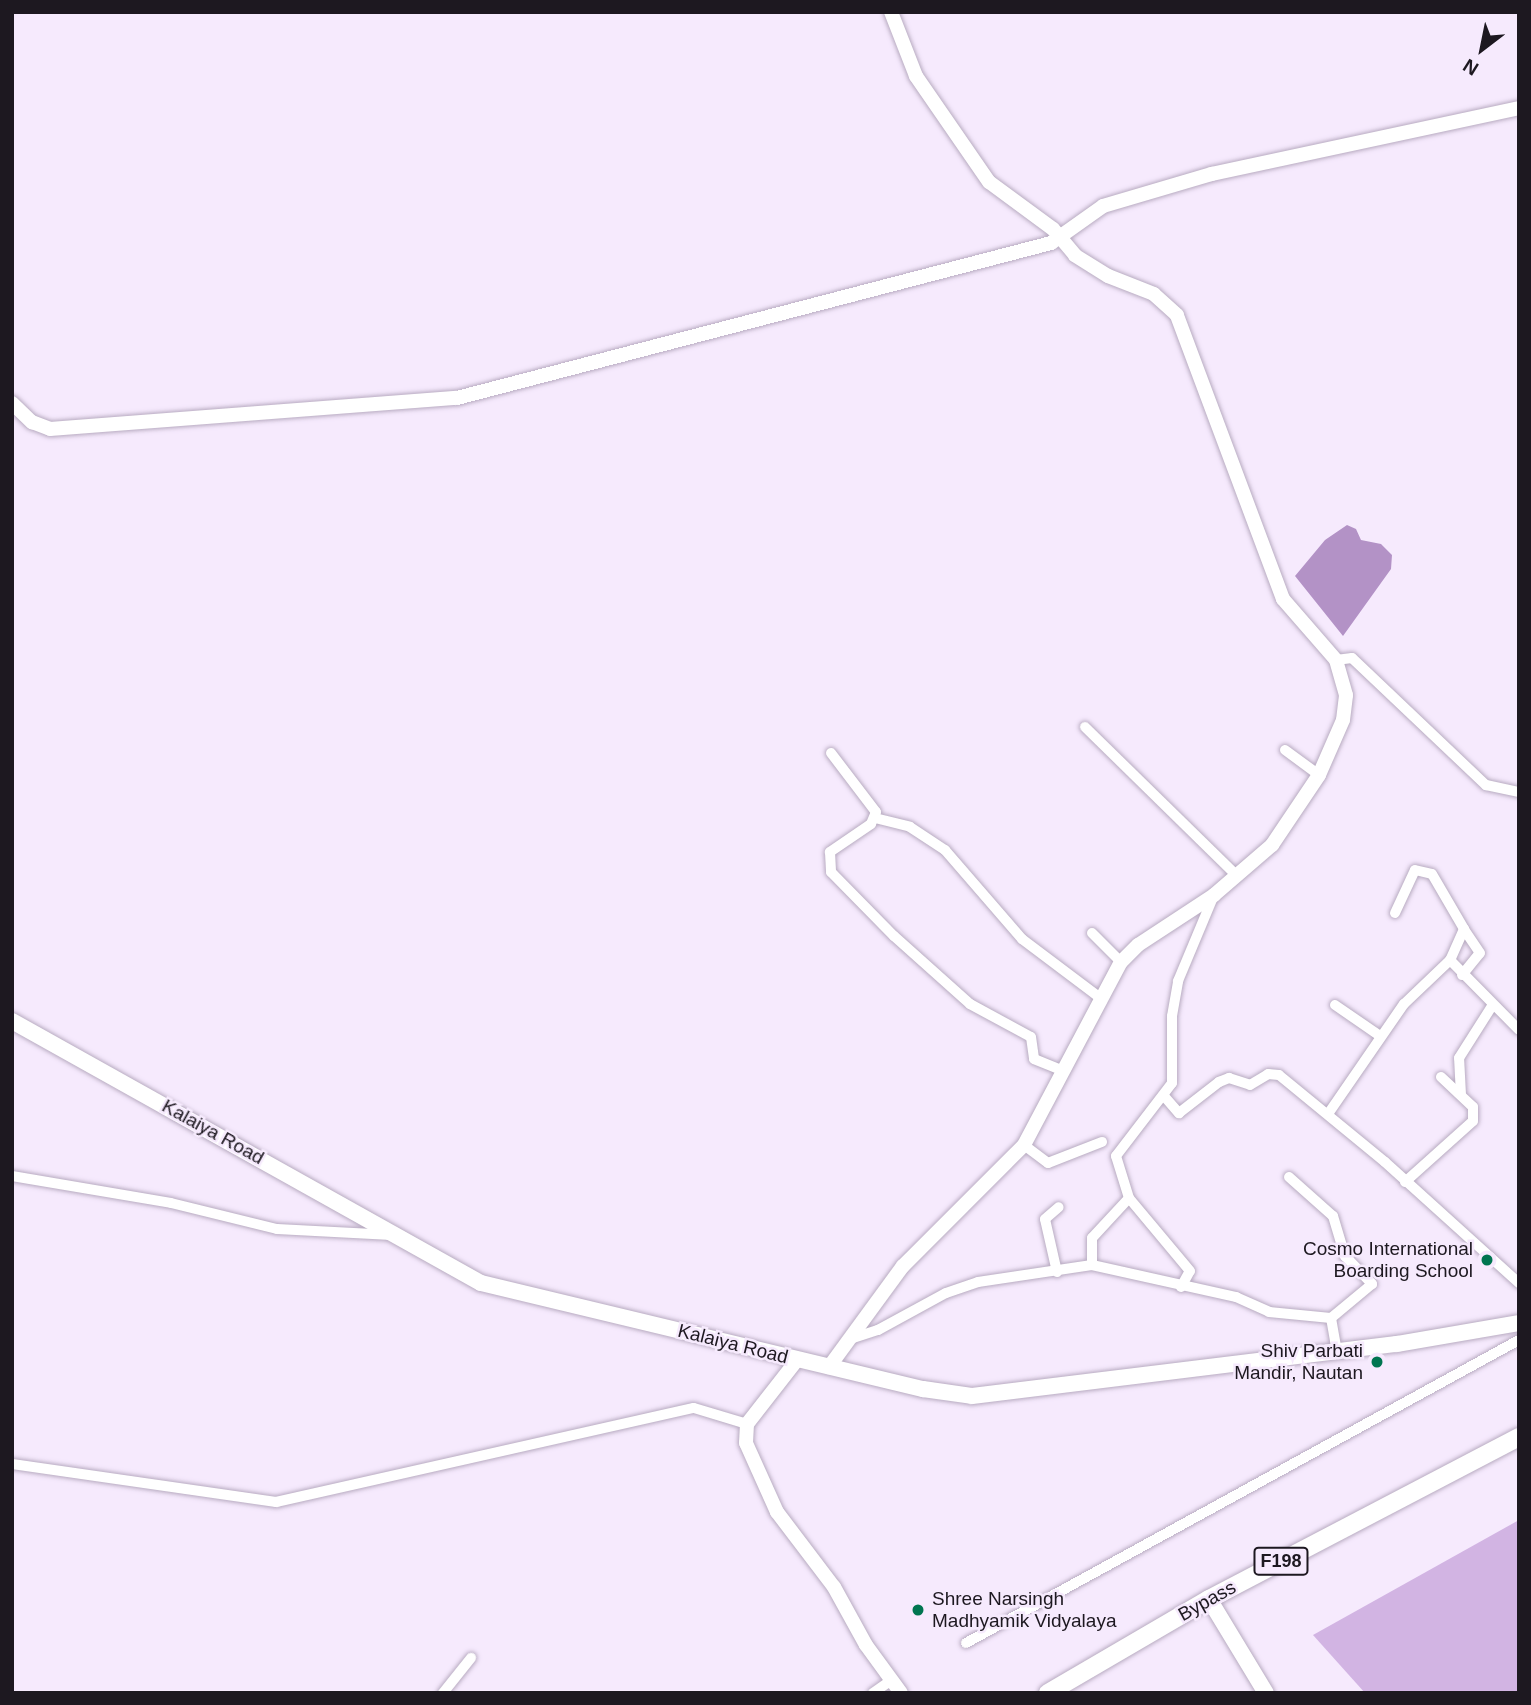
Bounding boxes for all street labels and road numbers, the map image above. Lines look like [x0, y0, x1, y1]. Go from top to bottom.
street label: Kalaiya Road [158, 1095, 268, 1169]
street label: Kalaiya Road [675, 1319, 791, 1369]
road number: F198 [1253, 1546, 1309, 1576]
street label: Bypass [1174, 1576, 1240, 1626]

